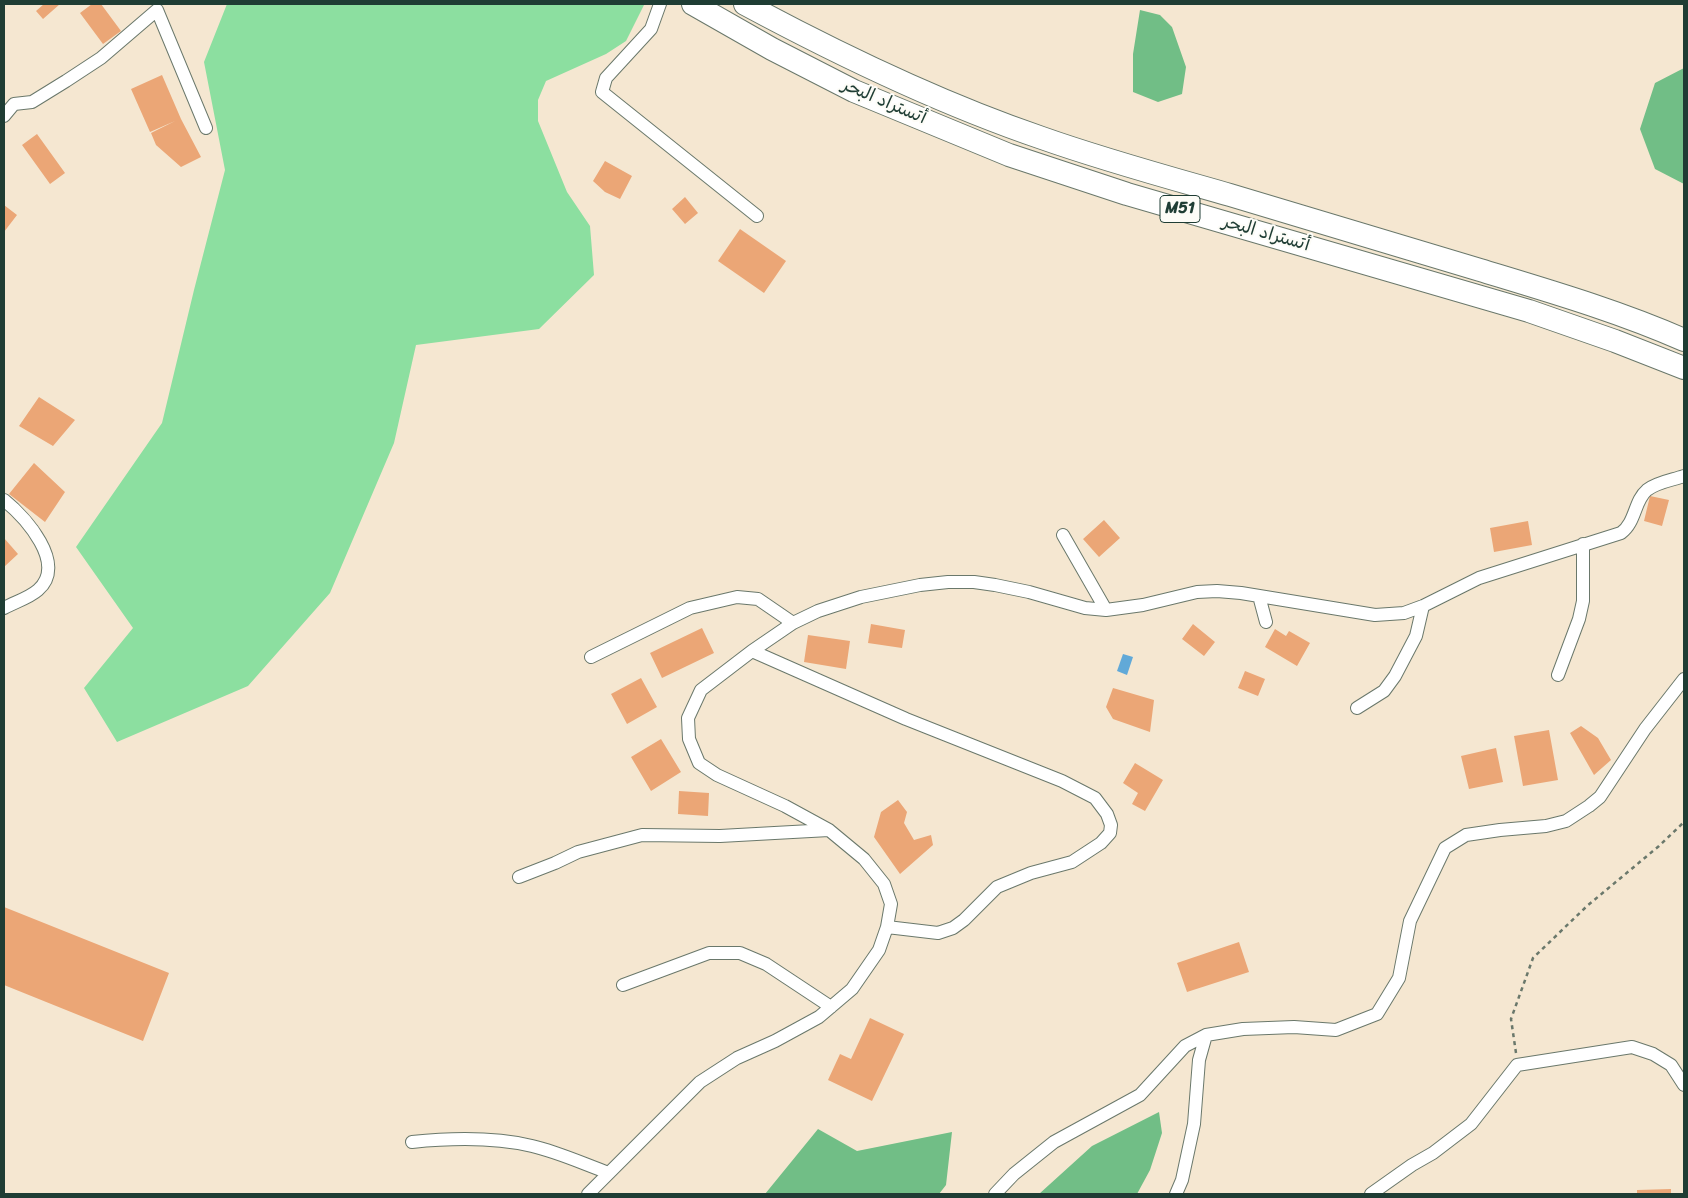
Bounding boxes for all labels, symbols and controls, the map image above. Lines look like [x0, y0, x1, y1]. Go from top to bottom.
street label: أتستراد البحر [838, 74, 930, 130]
road number: M51 [1160, 195, 1200, 222]
street label: أتستراد البحر [1220, 211, 1312, 257]

